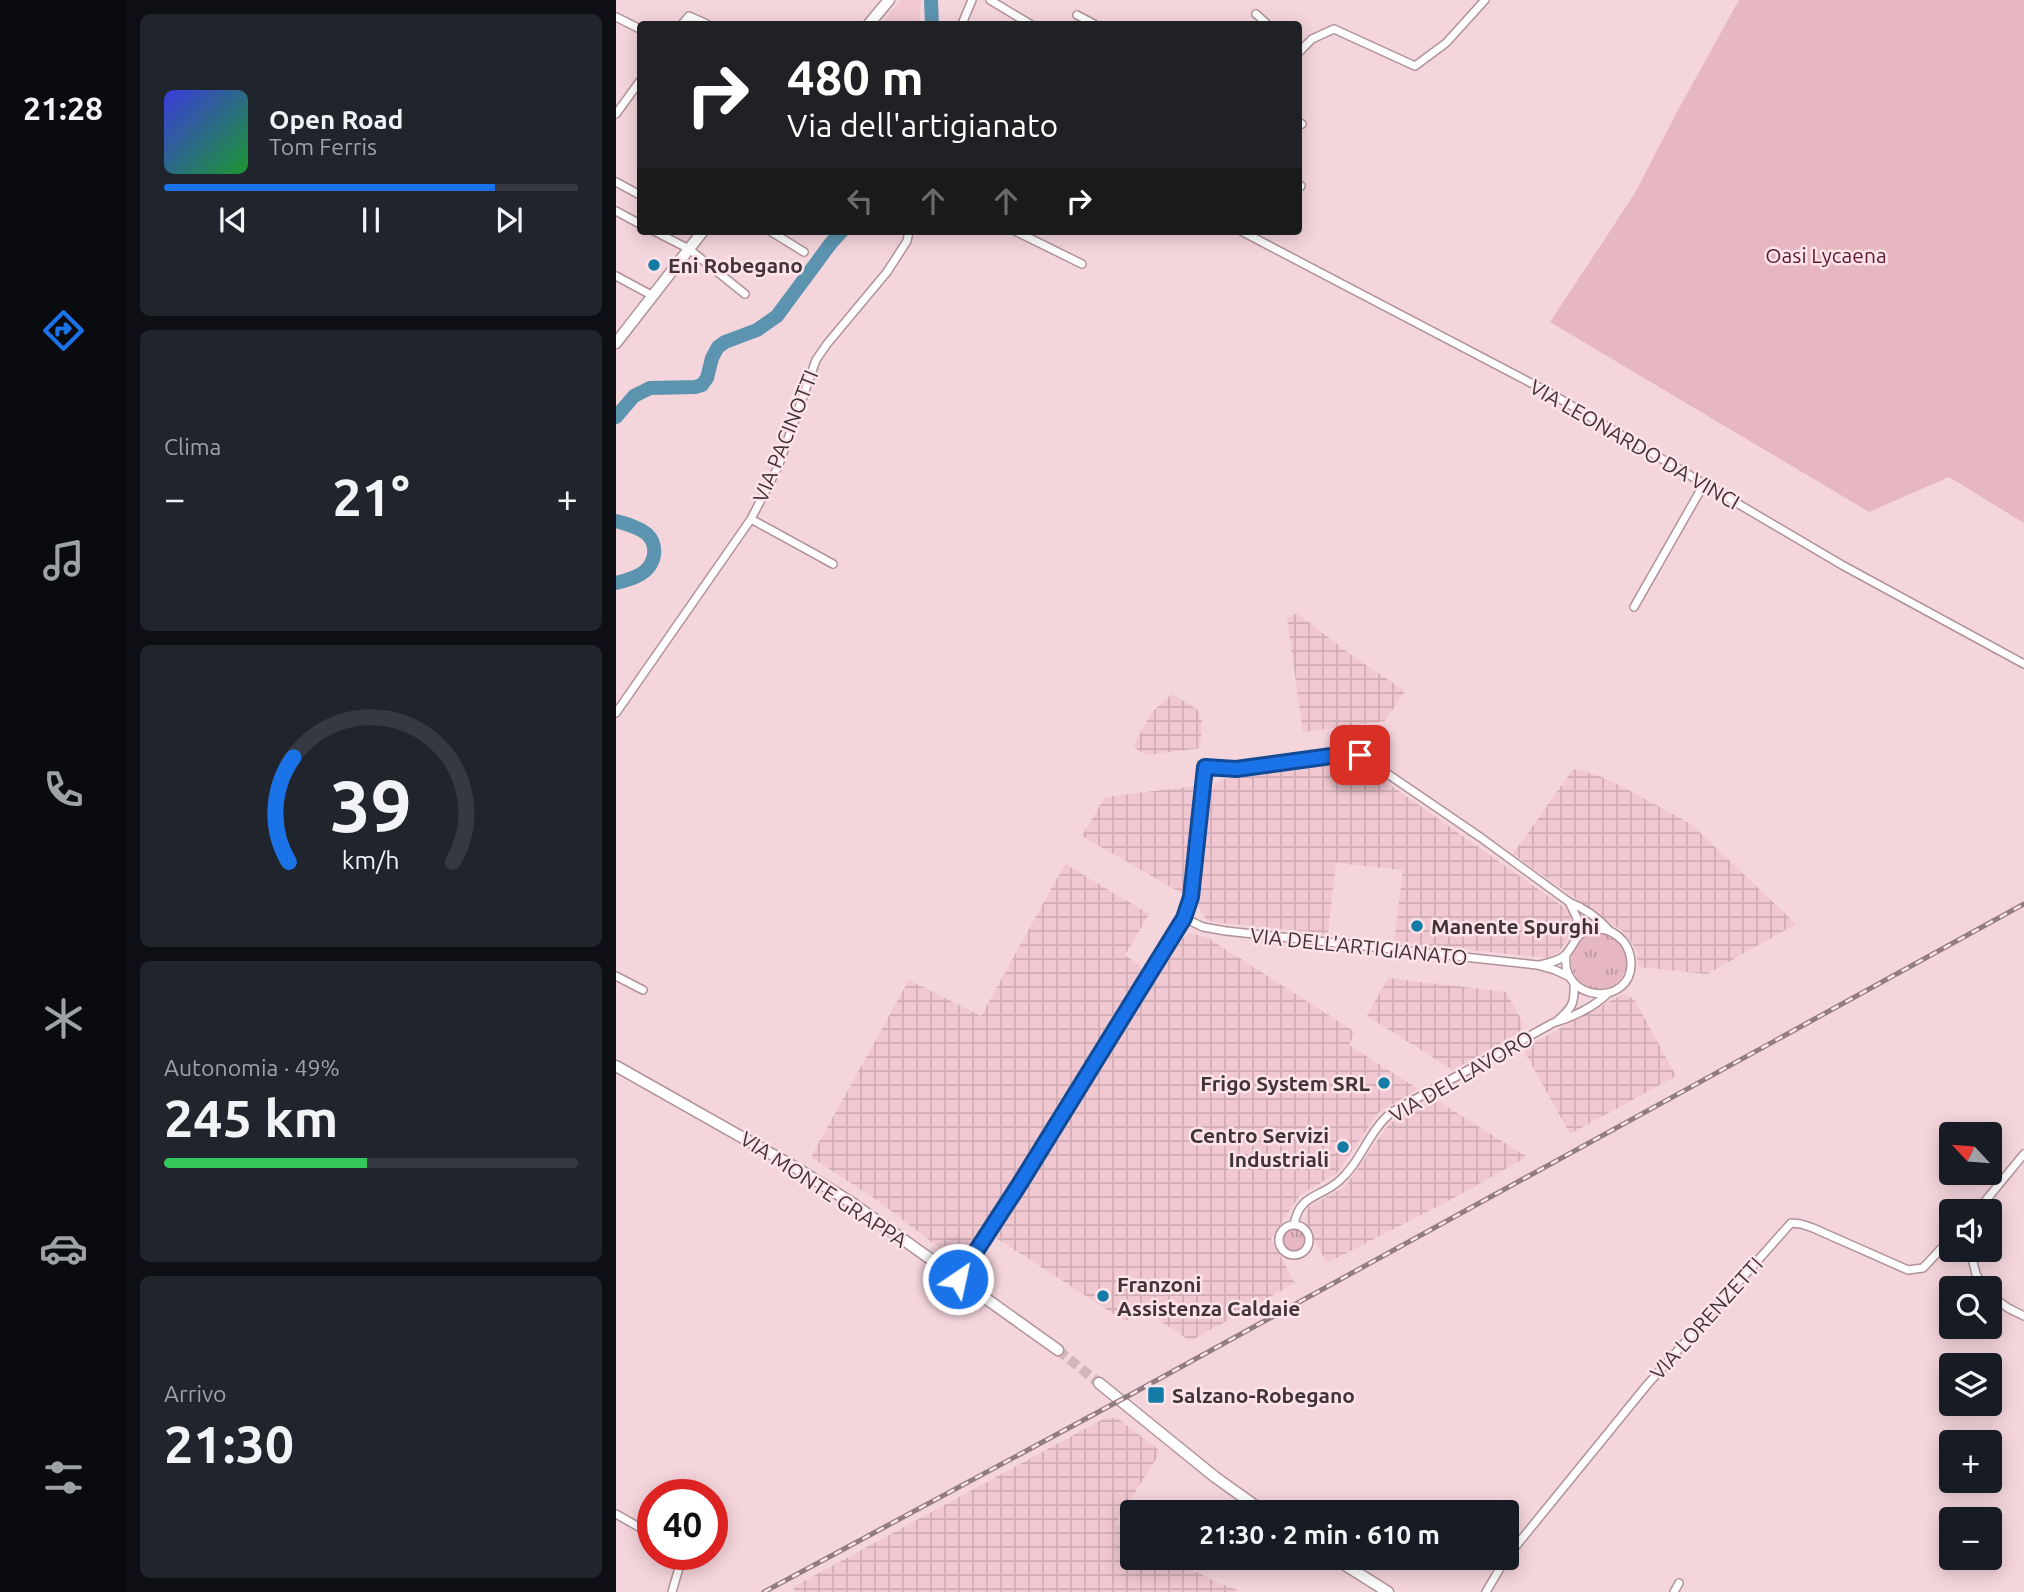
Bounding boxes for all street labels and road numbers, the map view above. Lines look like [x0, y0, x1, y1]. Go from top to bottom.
street label: VIA PACINOTTI [748, 366, 822, 506]
street label: VIA LEONARDO DA VINCI [1526, 374, 1744, 514]
street label: VIA DELL'ARTIGIANATO [1249, 923, 1469, 969]
street label: VIA DEL LAVORO [1385, 1025, 1537, 1127]
street label: VIA MONTE GRAPPA [736, 1126, 912, 1252]
street label: VIA LORENZETTI [1645, 1252, 1767, 1384]

